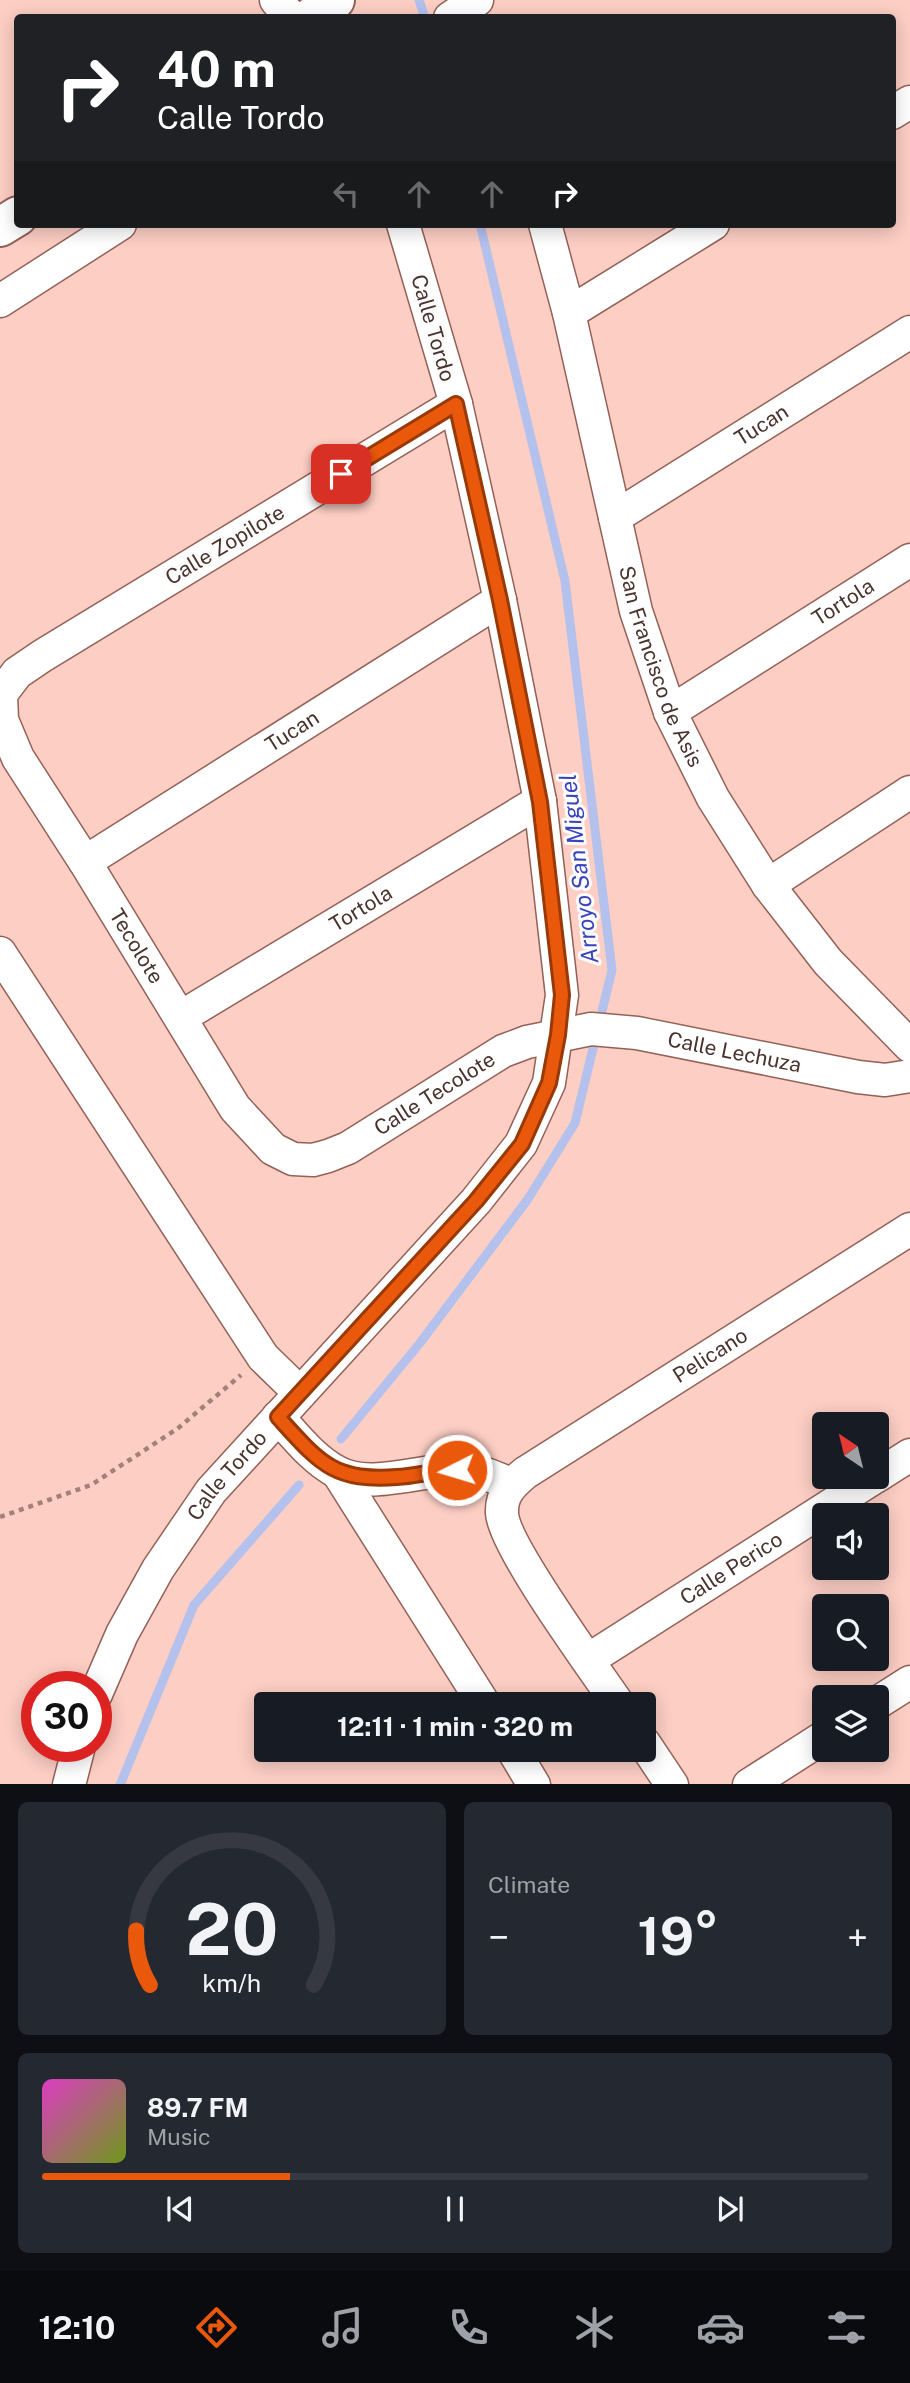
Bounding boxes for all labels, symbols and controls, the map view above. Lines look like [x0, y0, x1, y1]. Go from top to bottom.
text: 40 m [157, 40, 276, 98]
icon: right [42, 42, 133, 133]
text: Calle Tordo [157, 99, 325, 136]
icon: left [327, 175, 365, 213]
icon: ahead [400, 175, 438, 213]
icon: ahead [473, 175, 511, 213]
icon: right [546, 175, 584, 213]
street label: Calle Tordo [406, 272, 461, 384]
street label: Tucan [730, 399, 793, 451]
pin [311, 444, 371, 504]
icon: arrive [322, 455, 360, 493]
street label: Calle Zopilote [161, 499, 289, 590]
street label: San Francisco de Asis [614, 563, 708, 771]
street label: Tortola [807, 573, 879, 631]
street label: Tucan [260, 705, 323, 757]
water label: Arroyo San Miguel [553, 773, 604, 966]
street label: Tortola [325, 880, 396, 937]
street label: Tecolote [105, 904, 169, 988]
street label: Calle Lechuza [665, 1026, 804, 1077]
street label: Calle Tecolote [369, 1046, 500, 1141]
street label: Pelicano [668, 1322, 752, 1388]
north arrow [812, 1412, 889, 1489]
map controls [812, 1412, 889, 1762]
street label: Calle Tordo [182, 1425, 272, 1525]
position arrow [420, 1433, 494, 1507]
button: sound [812, 1503, 889, 1580]
street label: Calle Perico [675, 1526, 787, 1610]
button: search [812, 1594, 889, 1671]
speed limit sign: 30 [21, 1671, 112, 1762]
button: layers [812, 1685, 889, 1762]
text: 12:11 · 1 min · 320 m [337, 1711, 573, 1742]
text: Climate [488, 1871, 570, 1898]
text: 20 [185, 1886, 279, 1971]
text: 19° [637, 1906, 719, 1967]
text: − [488, 1915, 509, 1960]
text: + [847, 1915, 868, 1960]
text: km/h [203, 1967, 261, 1997]
text: 89.7 FM [147, 2092, 248, 2123]
text: Music [147, 2123, 211, 2150]
icon: previous [161, 2190, 199, 2228]
icon: pause [436, 2190, 474, 2228]
icon: next [711, 2190, 749, 2228]
icon: directions [192, 2303, 241, 2352]
icon: music [318, 2303, 367, 2352]
icon: phone [444, 2303, 493, 2352]
icon: climate [570, 2303, 619, 2352]
icon: car [696, 2303, 745, 2352]
icon: filters [822, 2303, 871, 2352]
text: 12:10 [39, 2309, 115, 2346]

